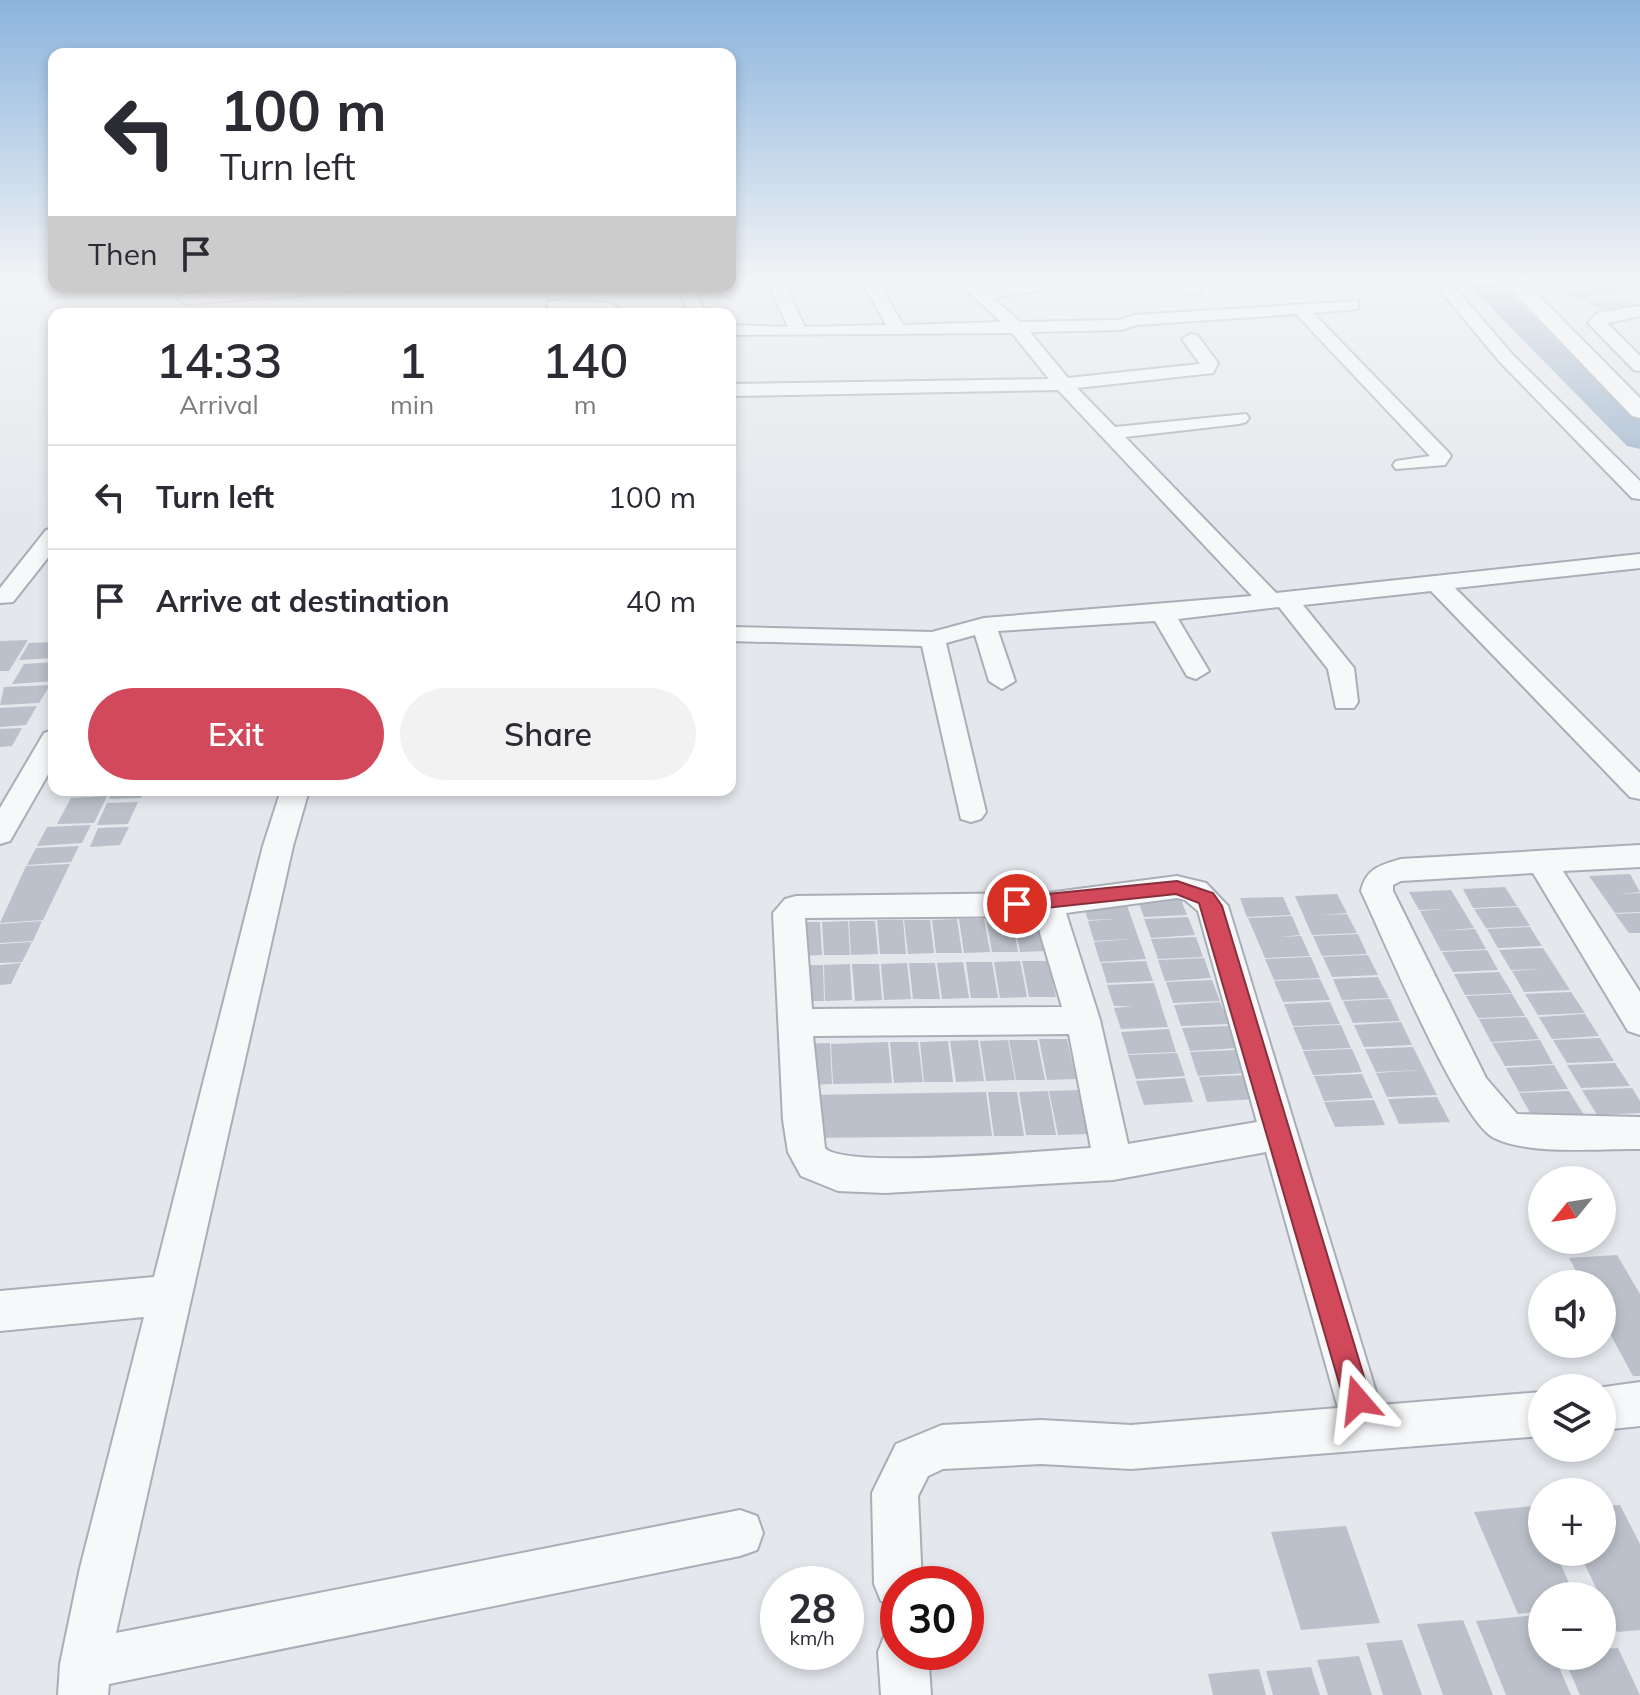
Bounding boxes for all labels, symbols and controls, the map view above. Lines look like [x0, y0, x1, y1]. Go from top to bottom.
text: 100 m [220, 75, 387, 145]
icon: left [88, 80, 192, 184]
text: Turn left [220, 144, 356, 189]
icon: arrive [174, 232, 218, 276]
text: Then [88, 235, 158, 273]
text: 14:33 [156, 330, 282, 390]
text: 1 [398, 330, 426, 390]
text: 140 [542, 330, 628, 390]
text: Arrival [179, 388, 259, 421]
text: min [390, 388, 434, 421]
text: m [574, 388, 597, 421]
icon: left [88, 475, 132, 519]
text: Turn left [156, 478, 274, 516]
text: 100 m [608, 478, 696, 516]
icon: arrive [88, 579, 132, 623]
text: Arrive at destination [156, 582, 450, 620]
text: 40 m [626, 582, 696, 620]
button: Exit [88, 688, 384, 780]
button: Share [400, 688, 696, 780]
pin [983, 870, 1051, 938]
icon: arrive [995, 882, 1039, 926]
north arrow [1528, 1166, 1616, 1254]
map controls [1528, 1166, 1616, 1670]
button: sound [1528, 1270, 1616, 1358]
position arrow [1316, 1358, 1400, 1442]
button: layers [1528, 1374, 1616, 1462]
button: + [1528, 1478, 1616, 1566]
speed limit sign: 30 [880, 1566, 984, 1670]
button: − [1528, 1582, 1616, 1670]
text: 28 [788, 1583, 836, 1633]
text: km/h [789, 1625, 835, 1650]

